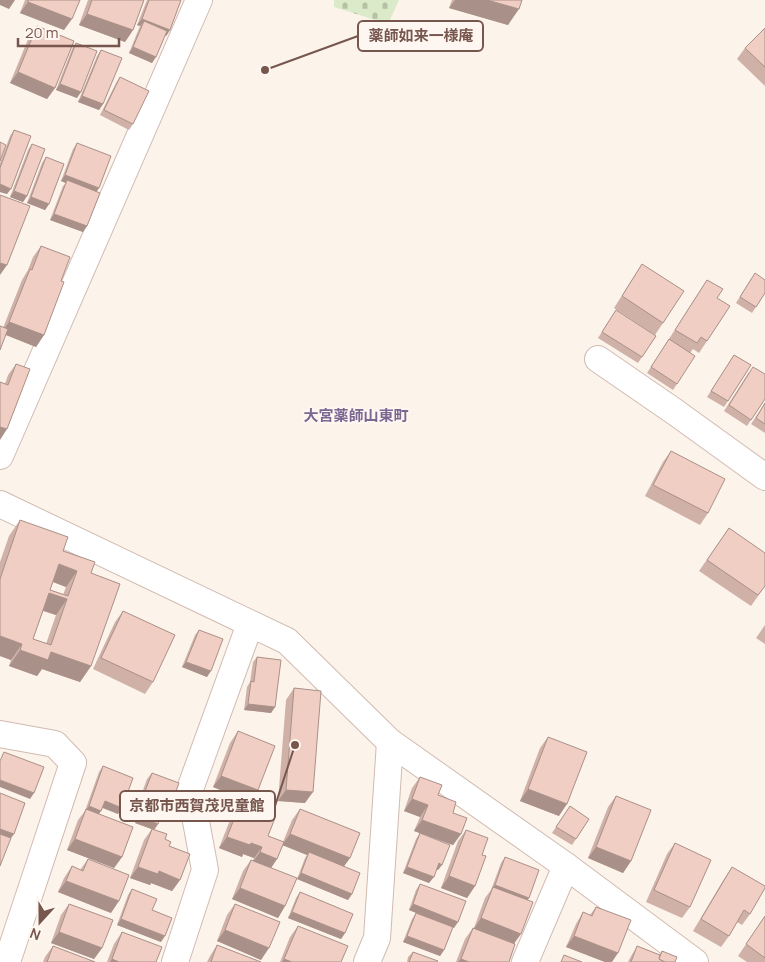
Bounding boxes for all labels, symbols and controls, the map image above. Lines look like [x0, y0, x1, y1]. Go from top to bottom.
scale bar [18, 15, 119, 47]
callout: 薬師如来一様庵 [358, 21, 483, 51]
text: 20 m [25, 22, 58, 43]
text: 薬師如来一様庵 [368, 25, 474, 46]
district label: 大宮薬師山東町 [303, 405, 409, 426]
callout: 京都市西賀茂児童館 [120, 791, 275, 821]
text: 京都市西賀茂児童館 [129, 795, 265, 816]
north arrow [15, 897, 65, 947]
text: N [27, 924, 43, 945]

